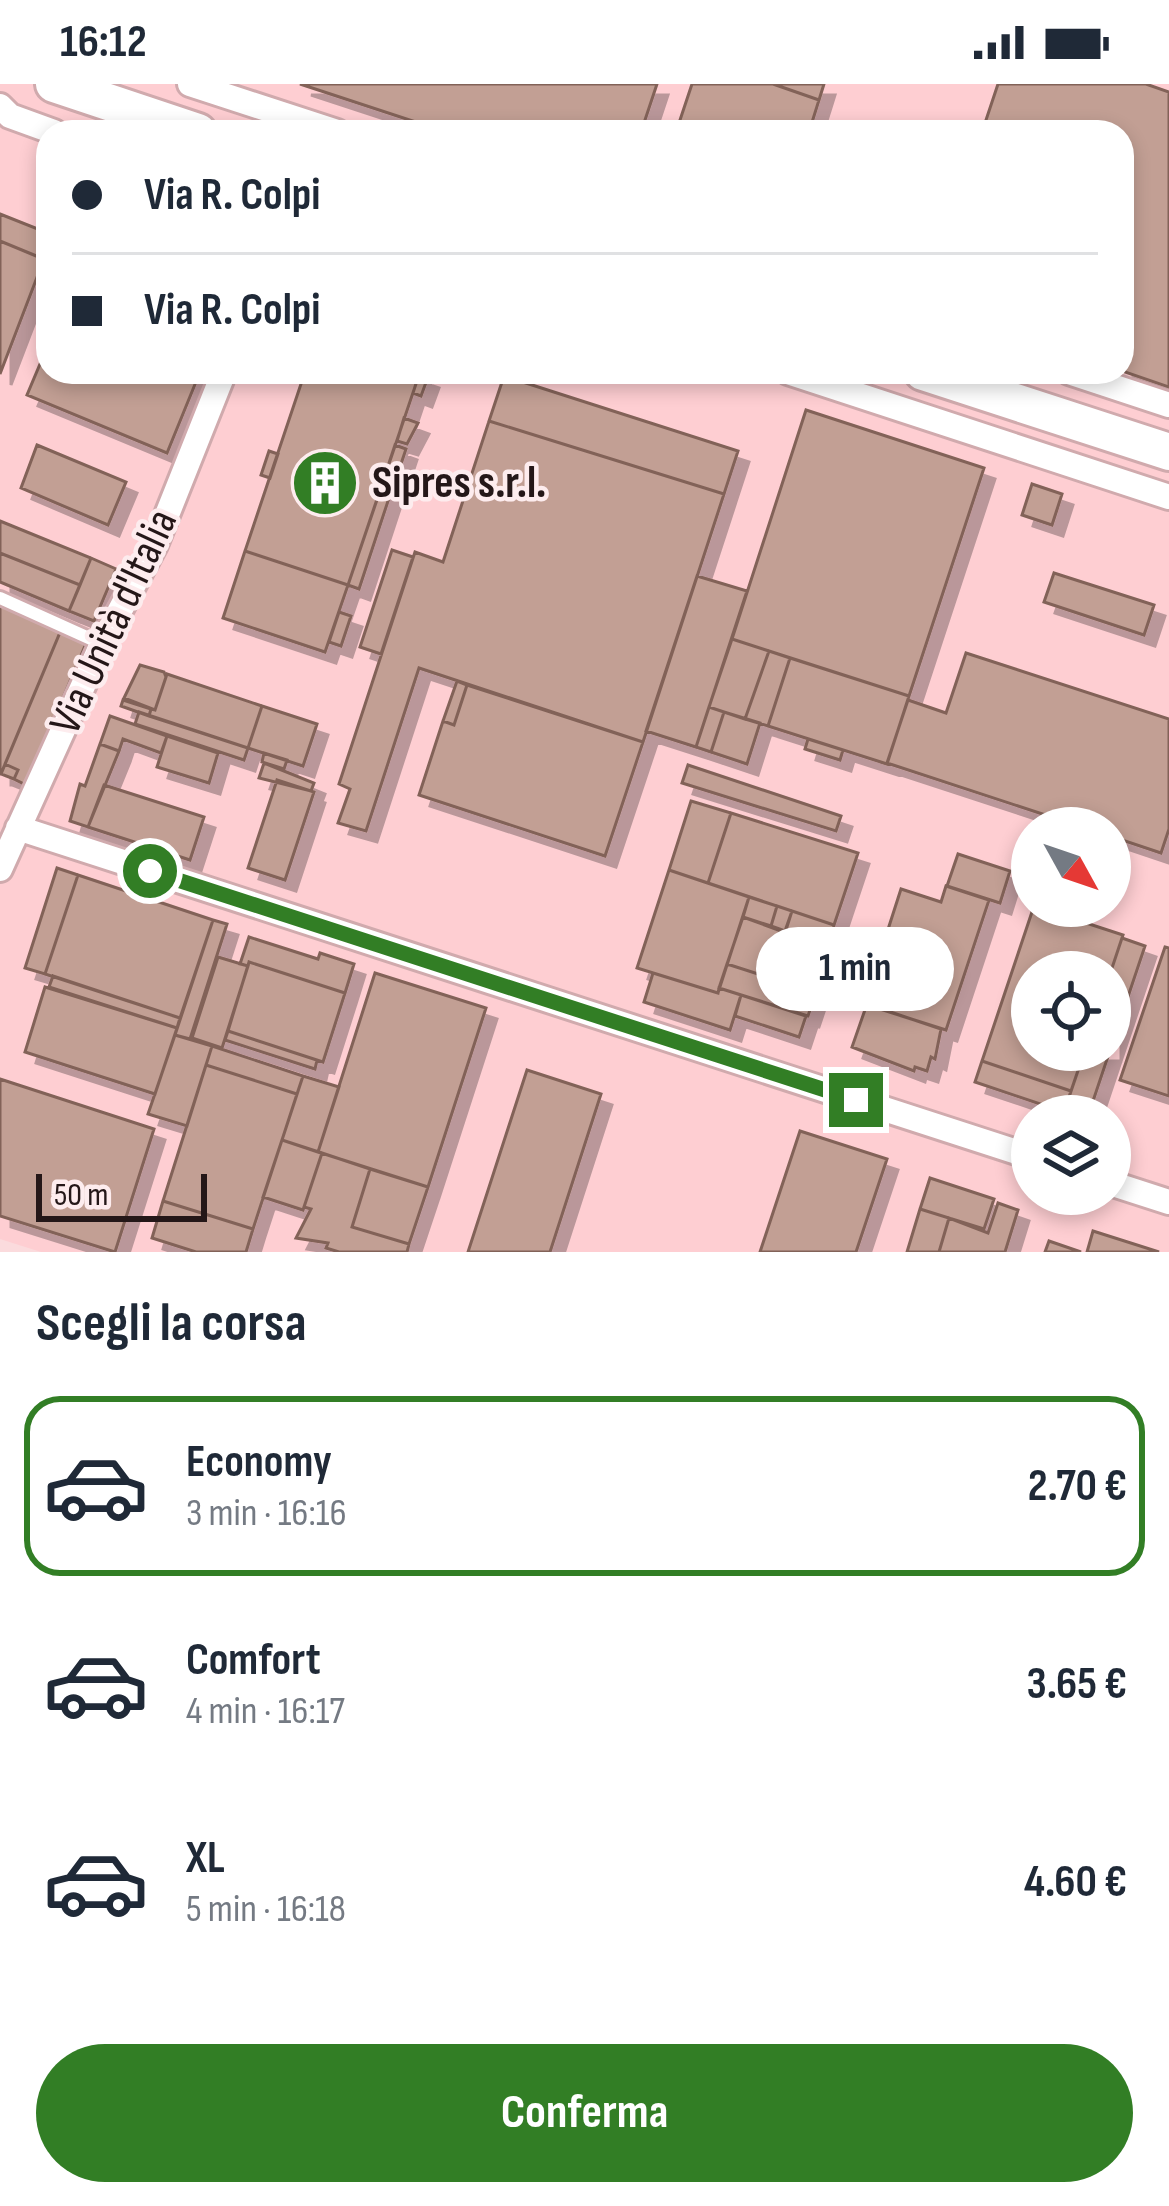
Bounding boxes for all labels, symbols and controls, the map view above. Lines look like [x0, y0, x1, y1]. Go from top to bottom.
text: 16:12 [60, 15, 147, 70]
text: Via R. Colpi [144, 168, 320, 223]
text: Via R. Colpi [144, 283, 320, 338]
building icon: Sipres s.r.l. [290, 448, 360, 518]
place label: Sipres s.r.l. [372, 456, 546, 511]
street label: Via Unità d'Italia [38, 501, 190, 743]
north arrow [1011, 807, 1131, 927]
map controls [1011, 807, 1131, 1215]
route start [123, 844, 177, 898]
callout: 1 min [757, 926, 955, 1010]
text: 1 min [819, 945, 891, 992]
button: locate [1011, 951, 1131, 1071]
route end [829, 1073, 883, 1127]
button: layers [1011, 1095, 1131, 1215]
scale bar [36, 1168, 207, 1221]
text: 50 m [54, 1175, 108, 1215]
text: Scegli la corsa [36, 1291, 307, 1356]
icon: car [42, 1432, 150, 1540]
text: Economy [186, 1435, 332, 1490]
text: 2.70 € [1028, 1459, 1127, 1514]
text: 3 min · 16:16 [186, 1490, 347, 1537]
icon: car [42, 1630, 150, 1738]
text: Comfort [186, 1633, 321, 1688]
text: 3.65 € [1027, 1657, 1127, 1712]
text: 4 min · 16:17 [186, 1688, 345, 1735]
icon: car [42, 1828, 150, 1936]
text: XL [186, 1831, 225, 1886]
text: 4.60 € [1024, 1855, 1127, 1910]
text: 5 min · 16:18 [186, 1886, 346, 1933]
button: Conferma [36, 2044, 1133, 2182]

